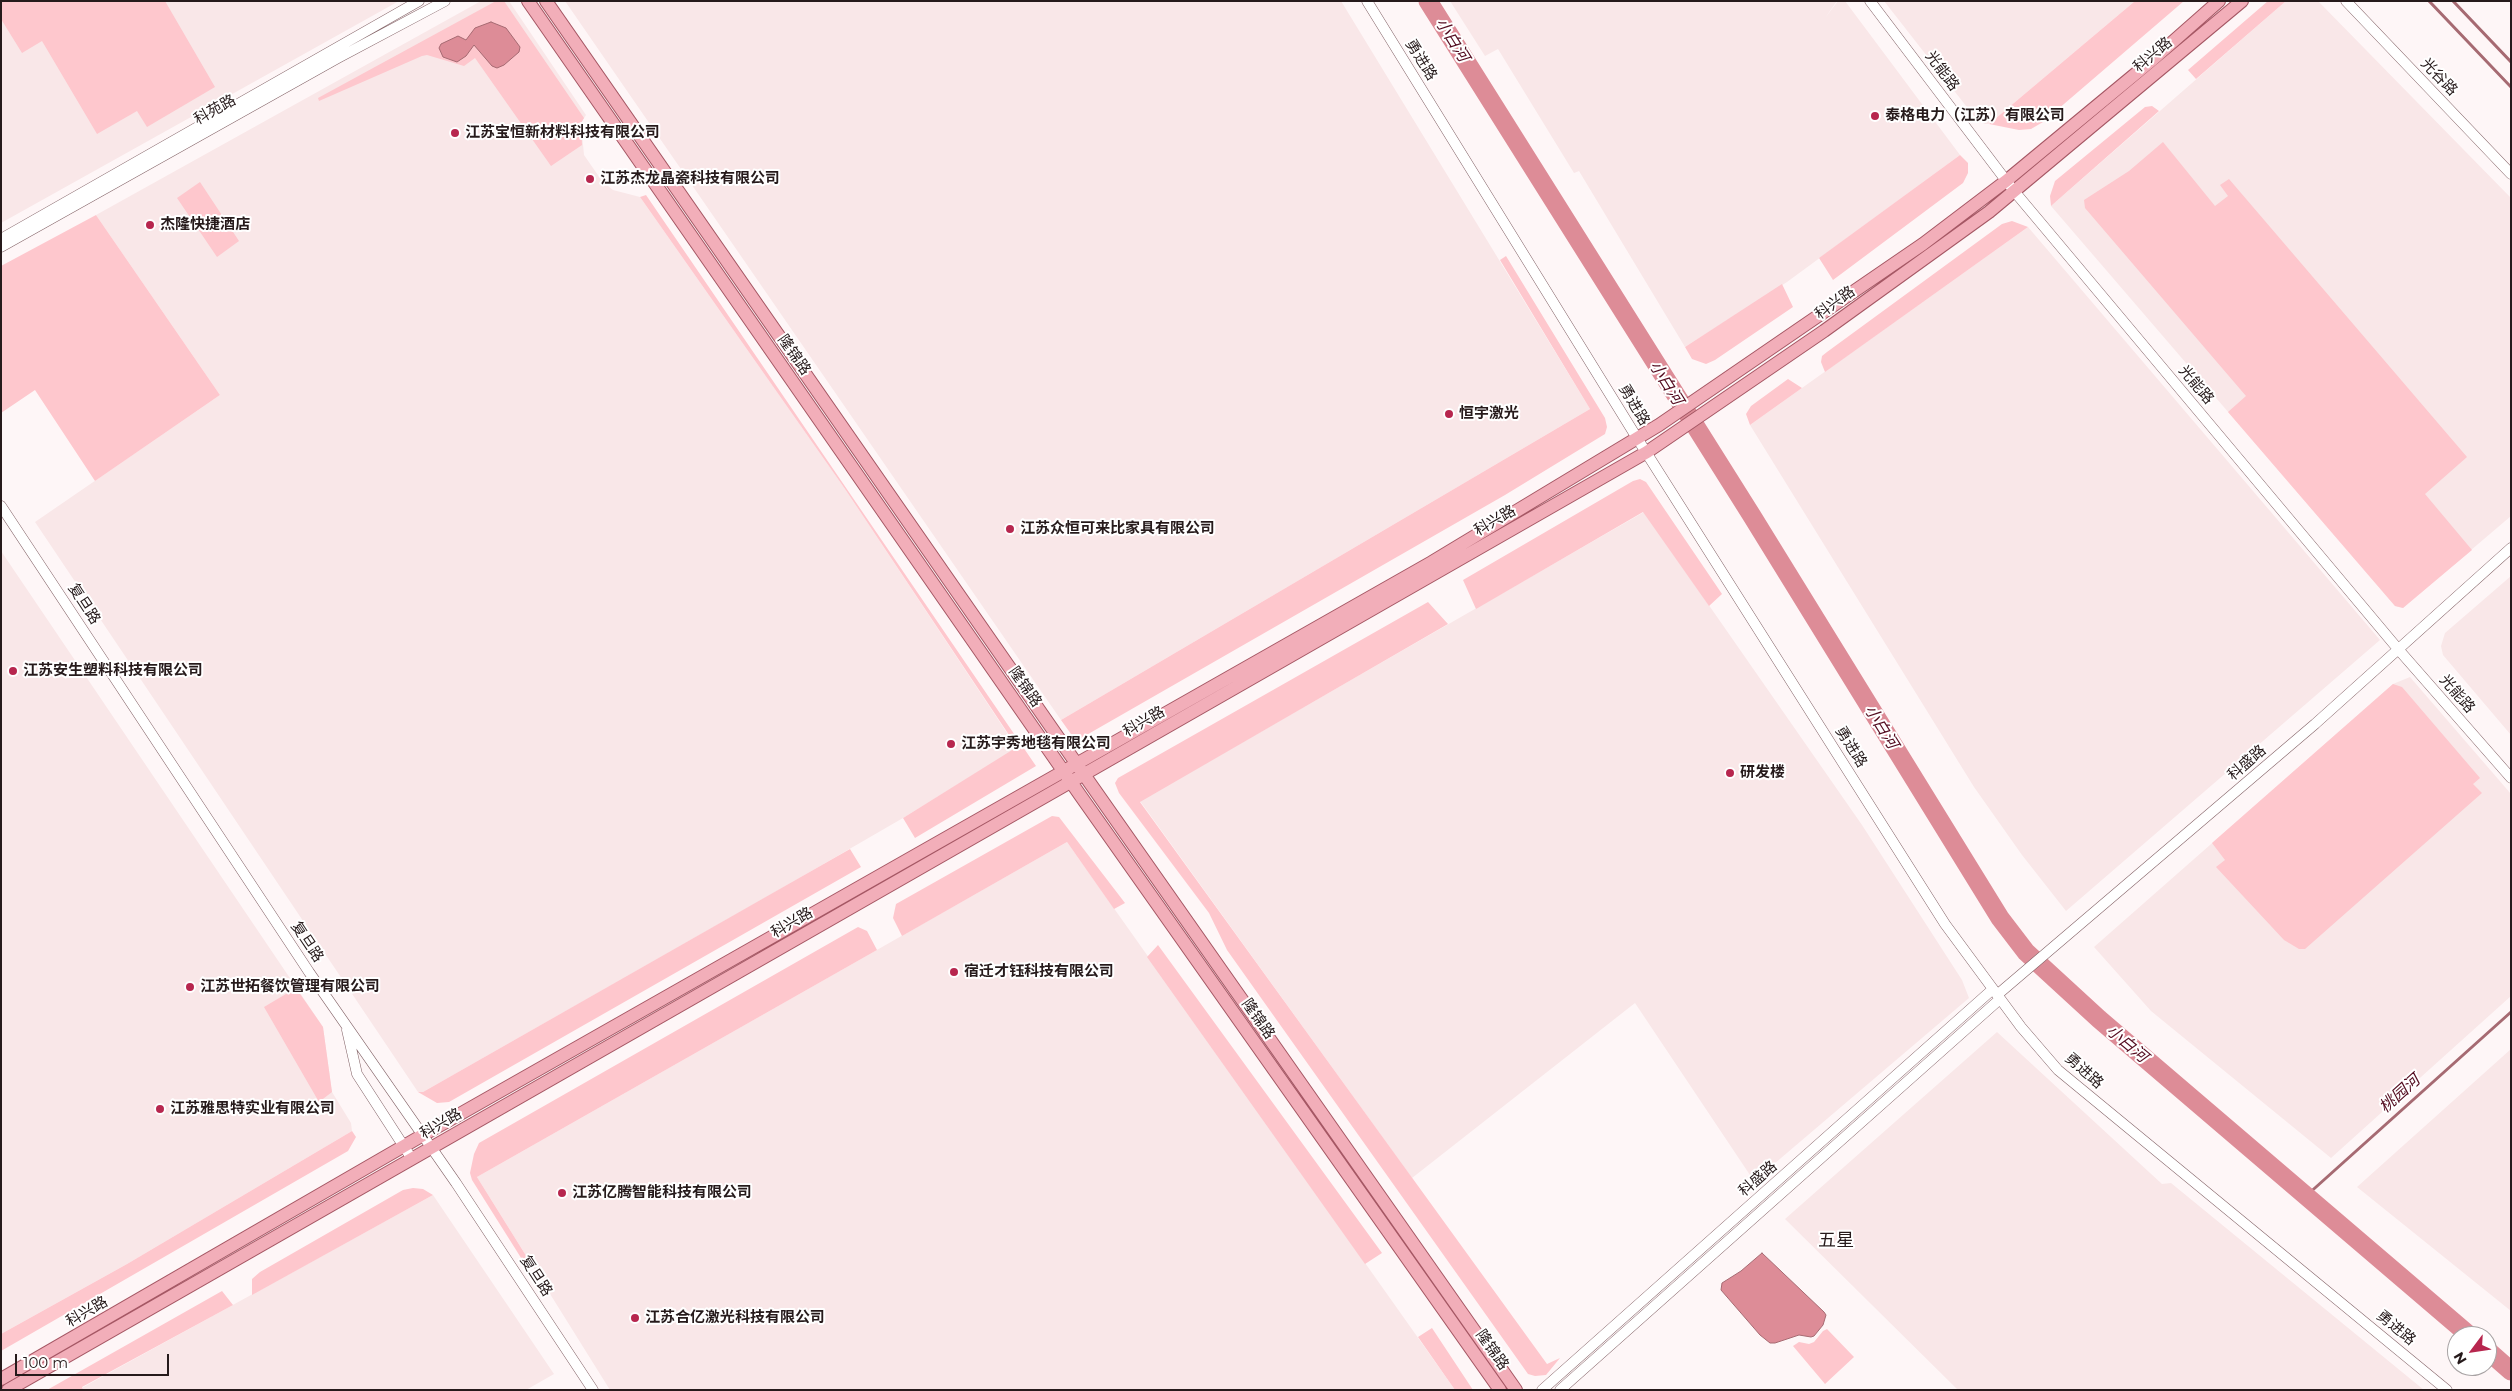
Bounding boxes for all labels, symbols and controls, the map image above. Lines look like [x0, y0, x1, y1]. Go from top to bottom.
water label: 小白河 [1431, 15, 1473, 65]
street label: 科兴路 [2130, 34, 2176, 76]
street label: 勇进路 [1401, 36, 1441, 84]
street label: 光能路 [1921, 48, 1963, 94]
street label: 光谷路 [2417, 55, 2461, 99]
street label: 科苑路 [191, 91, 239, 129]
place label: 泰格电力（江苏）有限公司 [1885, 107, 2065, 125]
marker: 泰格电力（江苏）有限公司 [1869, 110, 1881, 122]
place label: 江苏宝恒新材料科技有限公司 [465, 124, 660, 142]
marker: 江苏宝恒新材料科技有限公司 [449, 127, 461, 139]
place label: 江苏杰龙晶瓷科技有限公司 [600, 170, 780, 188]
marker: 江苏杰龙晶瓷科技有限公司 [584, 173, 596, 185]
place label: 杰隆快捷酒店 [160, 216, 250, 234]
marker: 杰隆快捷酒店 [144, 219, 156, 231]
street label: 科兴路 [1812, 282, 1858, 324]
street label: 隆锦路 [774, 331, 814, 379]
water label: 小白河 [1645, 358, 1687, 408]
street label: 光能路 [2175, 362, 2217, 408]
street label: 勇进路 [1615, 381, 1653, 429]
place label: 恒宇激光 [1459, 405, 1519, 423]
marker: 恒宇激光 [1443, 408, 1455, 420]
street label: 科兴路 [1471, 502, 1519, 540]
place label: 江苏众恒可来比家具有限公司 [1020, 520, 1215, 538]
marker: 江苏众恒可来比家具有限公司 [1004, 523, 1016, 535]
street label: 复旦路 [64, 580, 104, 628]
place label: 江苏安生塑料科技有限公司 [23, 662, 203, 680]
street label: 隆锦路 [1005, 663, 1045, 711]
marker: 江苏安生塑料科技有限公司 [7, 665, 19, 677]
street label: 光能路 [2435, 671, 2479, 717]
water label: 小白河 [1860, 702, 1902, 752]
street label: 科兴路 [1120, 703, 1168, 741]
street label: 勇进路 [1831, 723, 1871, 771]
place label: 江苏宇秀地毯有限公司 [961, 735, 1111, 753]
marker: 江苏宇秀地毯有限公司 [945, 738, 957, 750]
street label: 科盛路 [2224, 741, 2270, 785]
place label: 研发楼 [1740, 764, 1785, 782]
marker: 研发楼 [1724, 767, 1736, 779]
street label: 科兴路 [768, 904, 816, 942]
street label: 复旦路 [287, 918, 327, 966]
place label: 宿迁才钰科技有限公司 [964, 963, 1114, 981]
marker: 宿迁才钰科技有限公司 [948, 966, 960, 978]
place label: 江苏世拓餐饮管理有限公司 [200, 978, 380, 996]
marker: 江苏世拓餐饮管理有限公司 [184, 981, 196, 993]
street label: 隆锦路 [1238, 995, 1278, 1043]
water label: 小白河 [2102, 1021, 2152, 1067]
street label: 勇进路 [2061, 1049, 2107, 1093]
water label: 桃园河 [2376, 1071, 2424, 1117]
place label: 江苏雅思特实业有限公司 [170, 1100, 335, 1118]
marker: 江苏雅思特实业有限公司 [154, 1103, 166, 1115]
street label: 科兴路 [417, 1105, 465, 1143]
street label: 科盛路 [1735, 1157, 1781, 1201]
place label: 江苏亿腾智能科技有限公司 [572, 1184, 752, 1202]
marker: 江苏亿腾智能科技有限公司 [556, 1187, 568, 1199]
district label: 五星 [1818, 1230, 1854, 1252]
street label: 复旦路 [516, 1252, 556, 1300]
street label: 科兴路 [63, 1293, 111, 1331]
street label: 勇进路 [2373, 1307, 2419, 1349]
place label: 江苏合亿激光科技有限公司 [645, 1309, 825, 1327]
marker: 江苏合亿激光科技有限公司 [629, 1312, 641, 1324]
street label: 隆锦路 [1472, 1326, 1512, 1374]
north arrow [2447, 1326, 2497, 1376]
scale bar [18, 1344, 171, 1376]
text: N [2449, 1349, 2471, 1368]
text: 100 m [23, 1353, 68, 1372]

